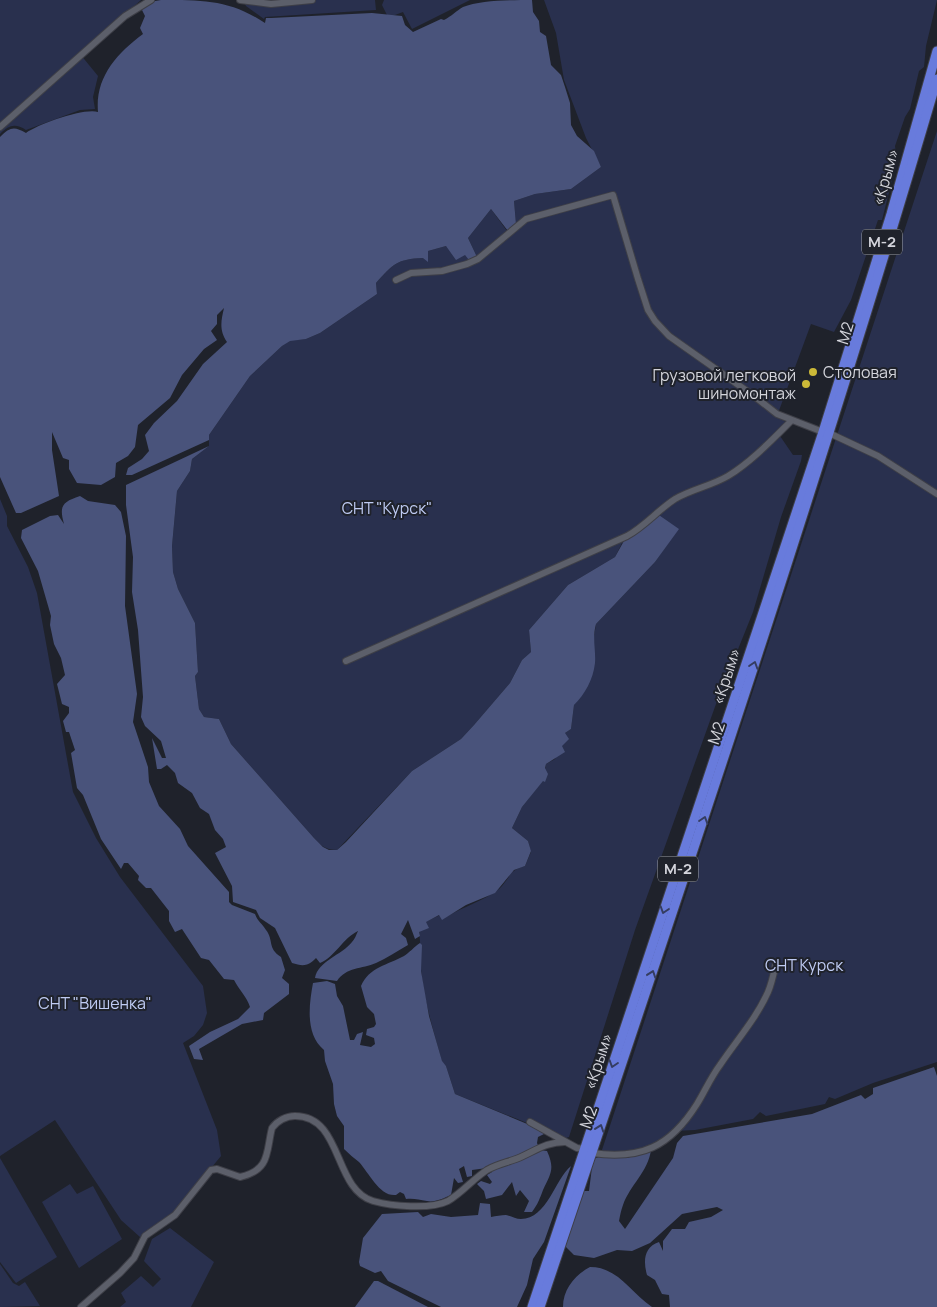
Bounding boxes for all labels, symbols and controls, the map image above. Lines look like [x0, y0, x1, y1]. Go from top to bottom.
street label: «Крым» [866, 146, 904, 208]
road number: М-2 [862, 230, 902, 254]
street label: М2 [831, 319, 859, 347]
place label: Столовая [823, 361, 897, 383]
place label: Грузовой легковой шиномонтаж [652, 364, 797, 404]
marker: Столовая [807, 366, 819, 378]
marker: Грузовой легковой шиномонтаж [800, 378, 812, 390]
park label: СНТ "Курск" [342, 497, 432, 519]
street label: «Крым» [707, 645, 745, 707]
one-way arrow [748, 662, 758, 670]
street label: М2 [702, 719, 730, 747]
one-way arrow [698, 816, 708, 825]
road number: М-2 [658, 856, 698, 882]
one-way arrow [660, 905, 670, 913]
park label: СНТ Курск [765, 954, 844, 976]
one-way arrow [646, 970, 656, 979]
park label: СНТ "Вишенка" [38, 992, 152, 1014]
street label: «Крым» [579, 1030, 617, 1092]
one-way arrow [609, 1059, 619, 1068]
street label: М2 [574, 1103, 602, 1131]
one-way arrow [595, 1124, 605, 1133]

